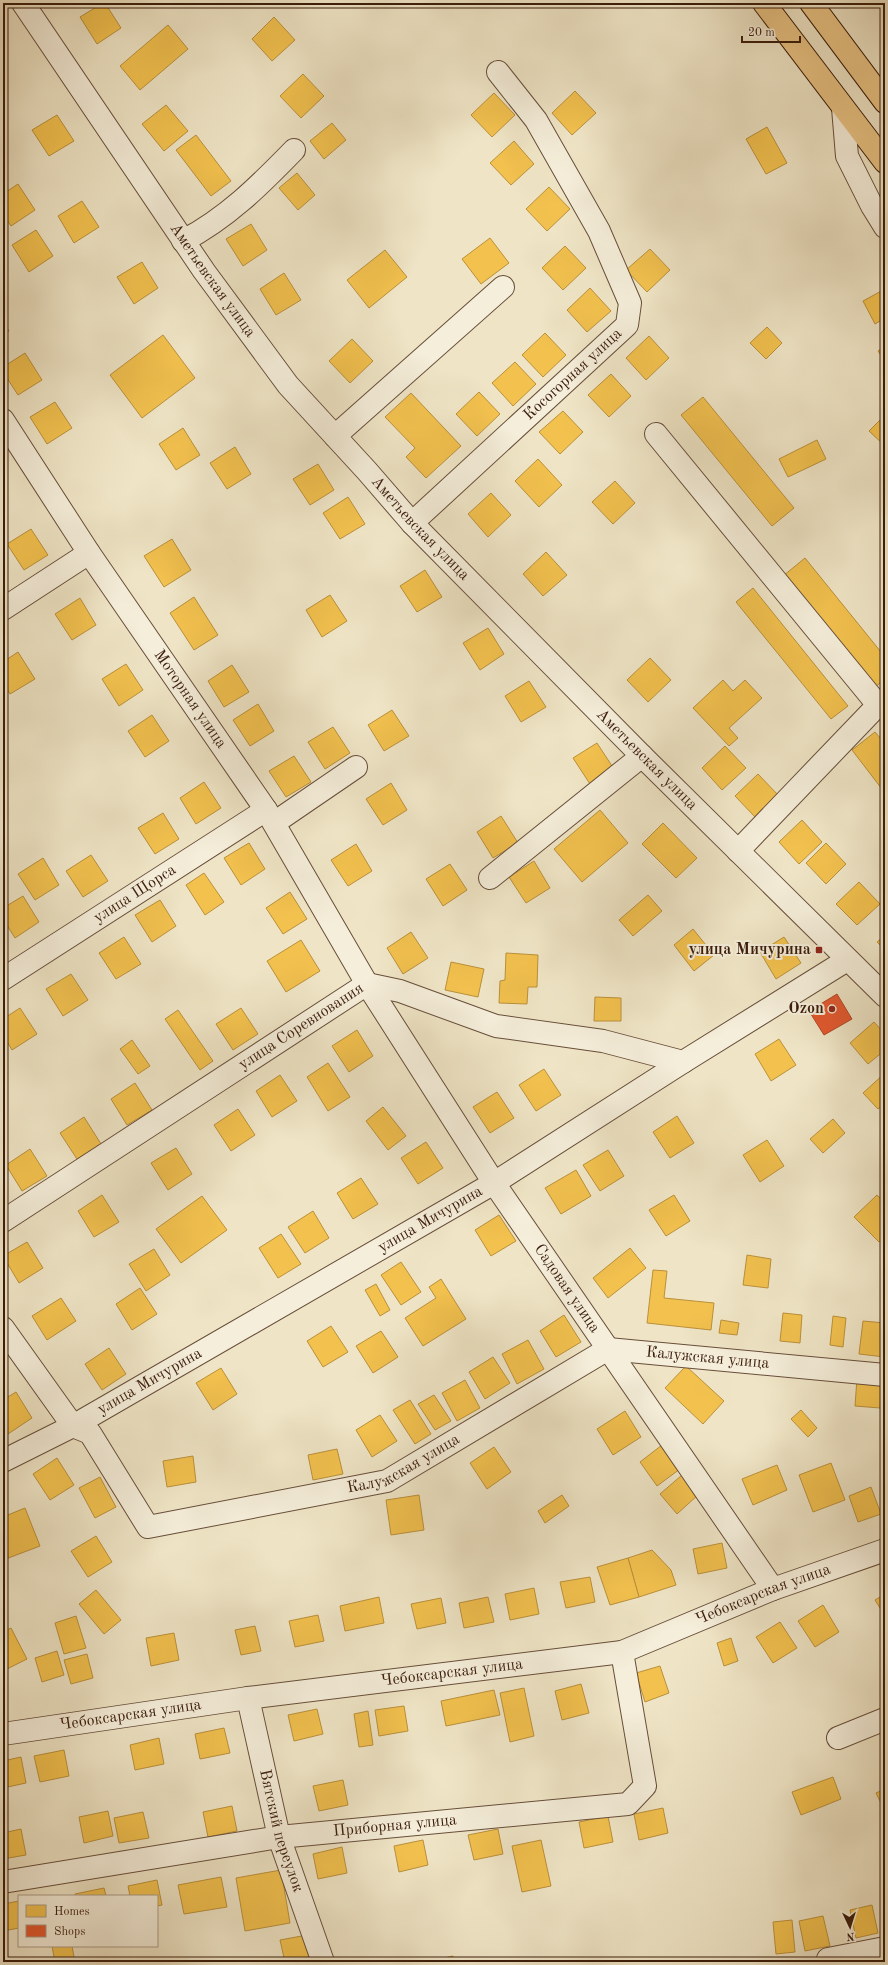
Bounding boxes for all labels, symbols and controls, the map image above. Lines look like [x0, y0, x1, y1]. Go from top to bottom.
scale bar [742, 18, 800, 44]
text: 20 m [748, 27, 775, 39]
street label: Аметьевская улица [166, 221, 258, 341]
street label: Косогорная улица [521, 326, 625, 424]
street label: Аметьевская улица [368, 474, 472, 584]
street label: Моторная улица [150, 647, 229, 752]
street label: Аметьевская улица [593, 706, 700, 814]
street label: улица Щорса [91, 862, 179, 926]
place label: улица Мичурина [689, 942, 811, 958]
marker: улица Мичурина [814, 945, 824, 955]
street label: улица Соревнования [236, 980, 367, 1073]
place label: Ozon [788, 1001, 824, 1017]
marker: Ozon [827, 1004, 837, 1014]
street label: улица Мичурина [376, 1183, 485, 1256]
street label: Садовая улица [531, 1241, 603, 1336]
street label: улица Мичурина [95, 1345, 205, 1418]
street label: Калужская улица [645, 1345, 770, 1372]
street label: Калужская улица [346, 1431, 463, 1497]
street label: Чебоксарская улица [694, 1562, 833, 1628]
street label: Чебоксарская улица [380, 1656, 524, 1690]
street label: Чебоксарская улица [59, 1697, 203, 1734]
street label: Вятский переулок [256, 1768, 306, 1895]
street label: Приборная улица [332, 1812, 457, 1840]
legend [18, 1895, 158, 1947]
text: Homes [54, 1906, 90, 1918]
north arrow [830, 1907, 870, 1947]
text: Shops [54, 1926, 85, 1938]
text: N [845, 1930, 855, 1941]

